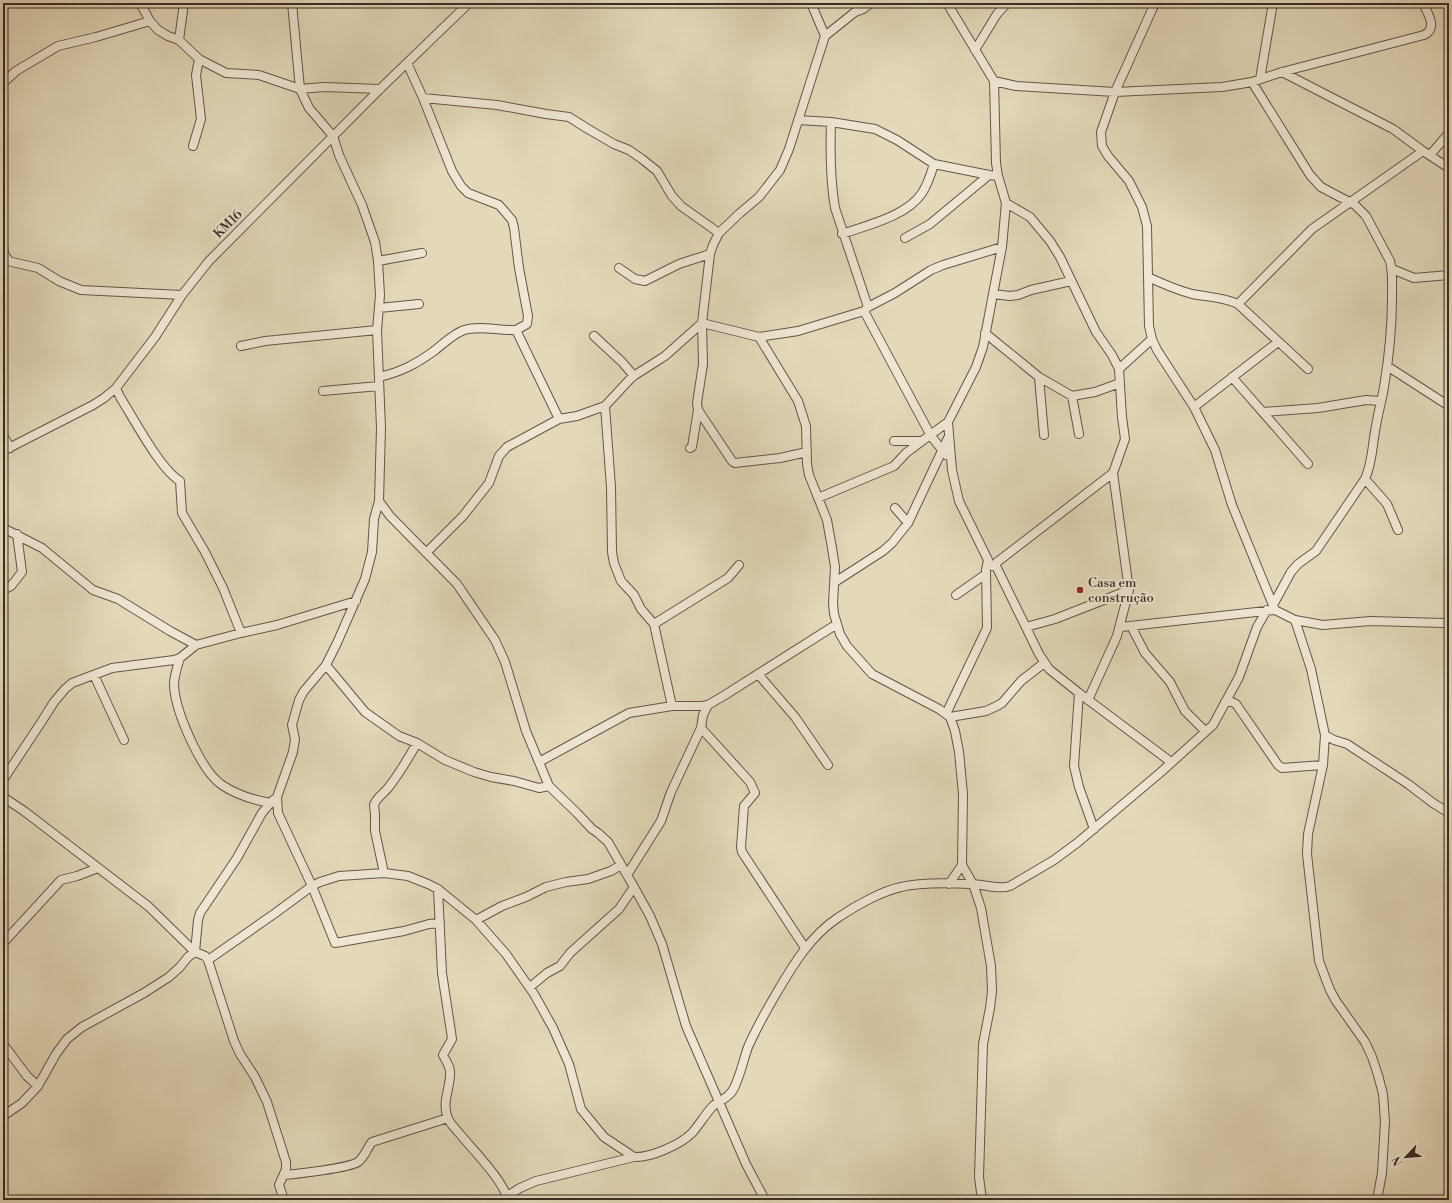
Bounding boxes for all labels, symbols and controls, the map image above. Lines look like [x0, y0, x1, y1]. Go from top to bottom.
street label: KM16 [210, 206, 246, 242]
place label: Casa em construção [1088, 575, 1154, 606]
marker: Casa em construção [1075, 585, 1085, 595]
north arrow [1386, 1137, 1426, 1177]
text: N [1390, 1154, 1406, 1168]

